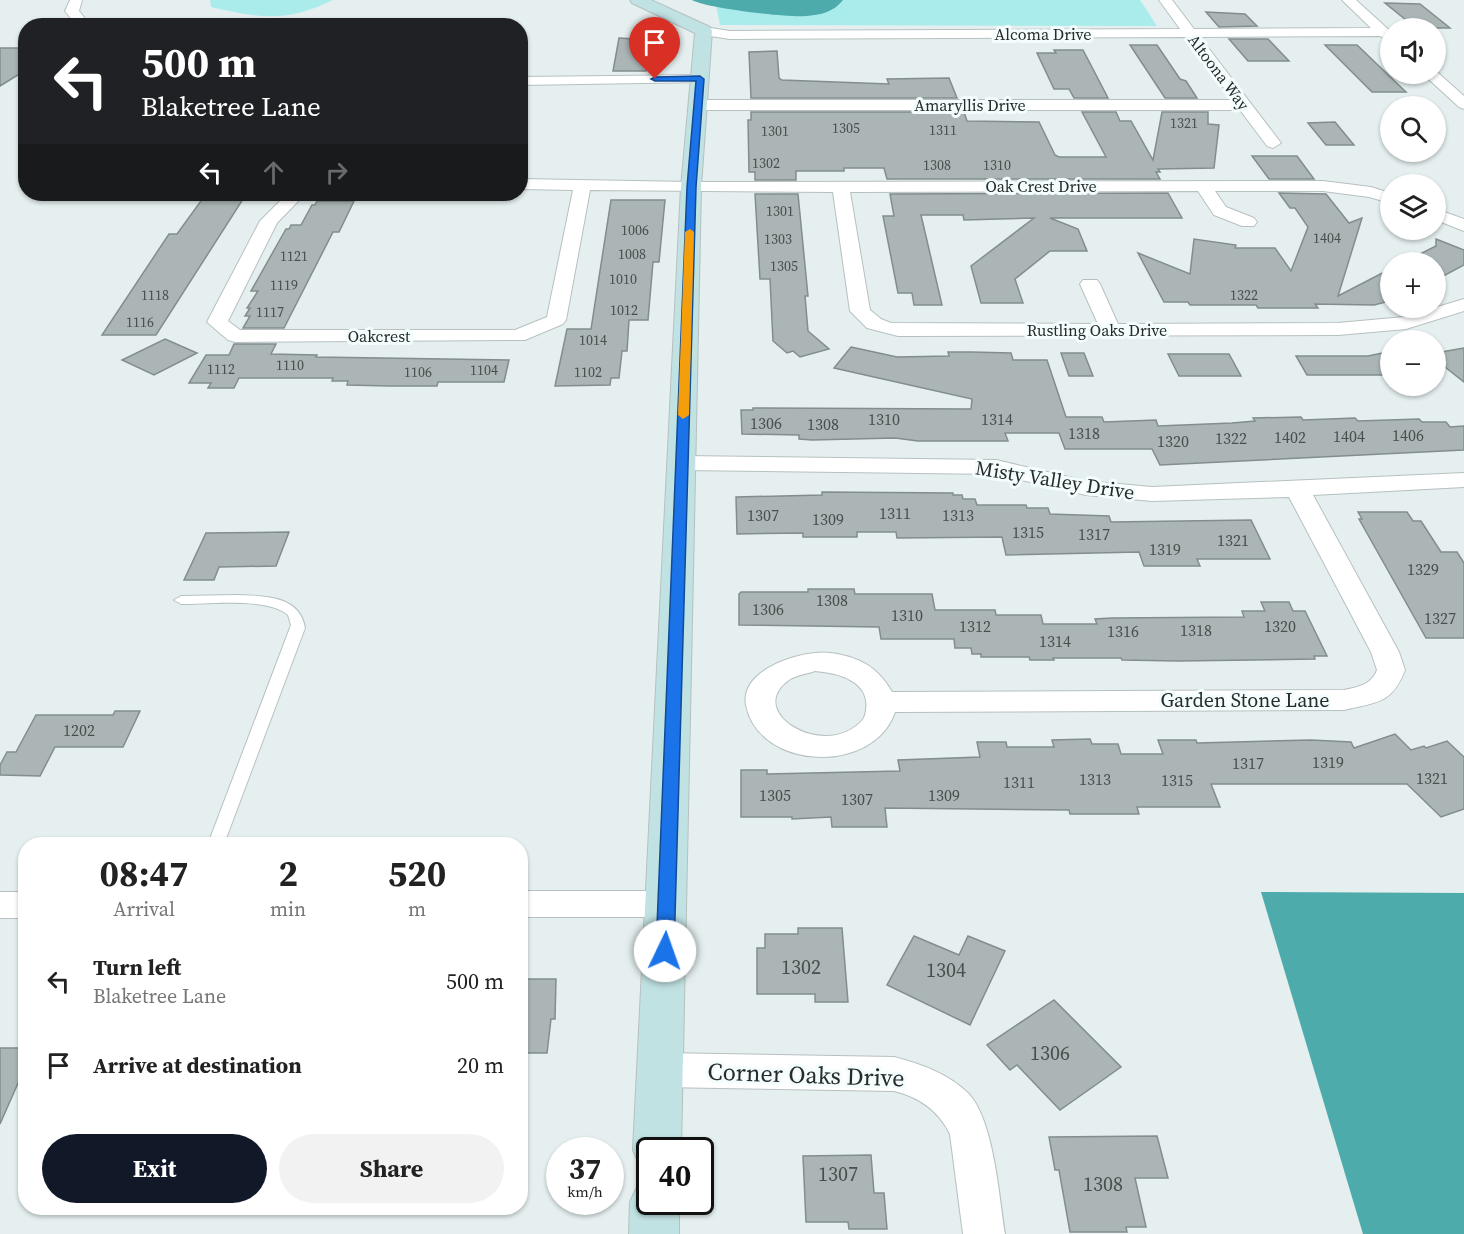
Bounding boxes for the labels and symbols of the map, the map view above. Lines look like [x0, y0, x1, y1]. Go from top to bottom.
pin [629, 17, 680, 79]
street label: Alcoma Drive [995, 23, 1091, 45]
street label: Altoona Way [1183, 30, 1255, 115]
street label: Amaryllis Drive [914, 94, 1026, 116]
house number: 1321 [1170, 113, 1198, 133]
house number: 1305 [832, 118, 860, 138]
house number: 1311 [929, 120, 957, 140]
house number: 1301 [761, 121, 789, 141]
house number: 1302 [752, 153, 780, 173]
house number: 1308 [923, 155, 951, 175]
house number: 1310 [983, 155, 1011, 175]
street label: Oak Crest Drive [985, 175, 1097, 197]
house number: 1301 [766, 201, 794, 221]
house number: 1006 [621, 220, 649, 240]
house number: 1404 [1313, 228, 1341, 248]
house number: 1303 [764, 229, 792, 249]
house number: 1008 [618, 244, 646, 264]
house number: 1121 [280, 246, 308, 266]
house number: 1305 [770, 256, 798, 276]
house number: 1010 [609, 269, 637, 289]
house number: 1119 [270, 275, 298, 295]
house number: 1118 [141, 285, 169, 305]
house number: 1322 [1230, 285, 1258, 305]
house number: 1012 [610, 300, 638, 320]
house number: 1117 [256, 302, 284, 322]
house number: 1116 [126, 312, 154, 332]
street label: Rustling Oaks Drive [1027, 319, 1167, 341]
street label: Oakcrest [348, 325, 411, 347]
house number: 1014 [579, 330, 607, 350]
house number: 1110 [276, 355, 304, 375]
house number: 1112 [207, 359, 235, 379]
house number: 1104 [470, 360, 498, 380]
house number: 1106 [404, 362, 432, 382]
house number: 1102 [574, 362, 602, 382]
house number: 1310 [868, 408, 900, 430]
house number: 1314 [981, 408, 1013, 430]
house number: 1306 [750, 412, 782, 434]
house number: 1308 [807, 413, 839, 435]
house number: 1318 [1068, 422, 1100, 444]
house number: 1406 [1392, 424, 1424, 446]
house number: 1404 [1333, 425, 1365, 447]
house number: 1402 [1274, 426, 1306, 448]
house number: 1322 [1215, 427, 1247, 449]
house number: 1320 [1157, 430, 1189, 452]
street label: Misty Valley Drive [974, 454, 1136, 506]
house number: 1311 [879, 502, 911, 524]
house number: 1307 [747, 504, 779, 526]
house number: 1313 [942, 504, 974, 526]
house number: 1309 [812, 508, 844, 530]
house number: 1315 [1012, 521, 1044, 543]
house number: 1317 [1078, 523, 1110, 545]
house number: 1321 [1217, 529, 1249, 551]
house number: 1319 [1149, 538, 1181, 560]
house number: 1329 [1407, 558, 1439, 580]
house number: 1308 [816, 589, 848, 611]
house number: 1306 [752, 598, 784, 620]
house number: 1310 [891, 604, 923, 626]
house number: 1327 [1424, 607, 1456, 629]
house number: 1312 [959, 615, 991, 637]
house number: 1320 [1264, 615, 1296, 637]
house number: 1318 [1180, 619, 1212, 641]
house number: 1316 [1107, 620, 1139, 642]
house number: 1314 [1039, 630, 1071, 652]
street label: Garden Stone Lane [1160, 686, 1330, 714]
house number: 1202 [63, 719, 95, 741]
house number: 1319 [1312, 751, 1344, 773]
house number: 1317 [1232, 752, 1264, 774]
house number: 1321 [1416, 767, 1448, 789]
house number: 1313 [1079, 768, 1111, 790]
house number: 1315 [1161, 769, 1193, 791]
house number: 1311 [1003, 771, 1035, 793]
house number: 1305 [759, 784, 791, 806]
house number: 1309 [928, 784, 960, 806]
house number: 1307 [841, 788, 873, 810]
position arrow [633, 919, 697, 983]
house number: 1302 [781, 953, 821, 981]
house number: 1304 [926, 956, 966, 984]
house number: 1306 [1030, 1039, 1070, 1067]
street label: Corner Oaks Drive [707, 1055, 905, 1094]
speed limit sign: 40 [636, 1137, 714, 1215]
house number: 1307 [818, 1160, 858, 1188]
house number: 1308 [1083, 1170, 1123, 1198]

